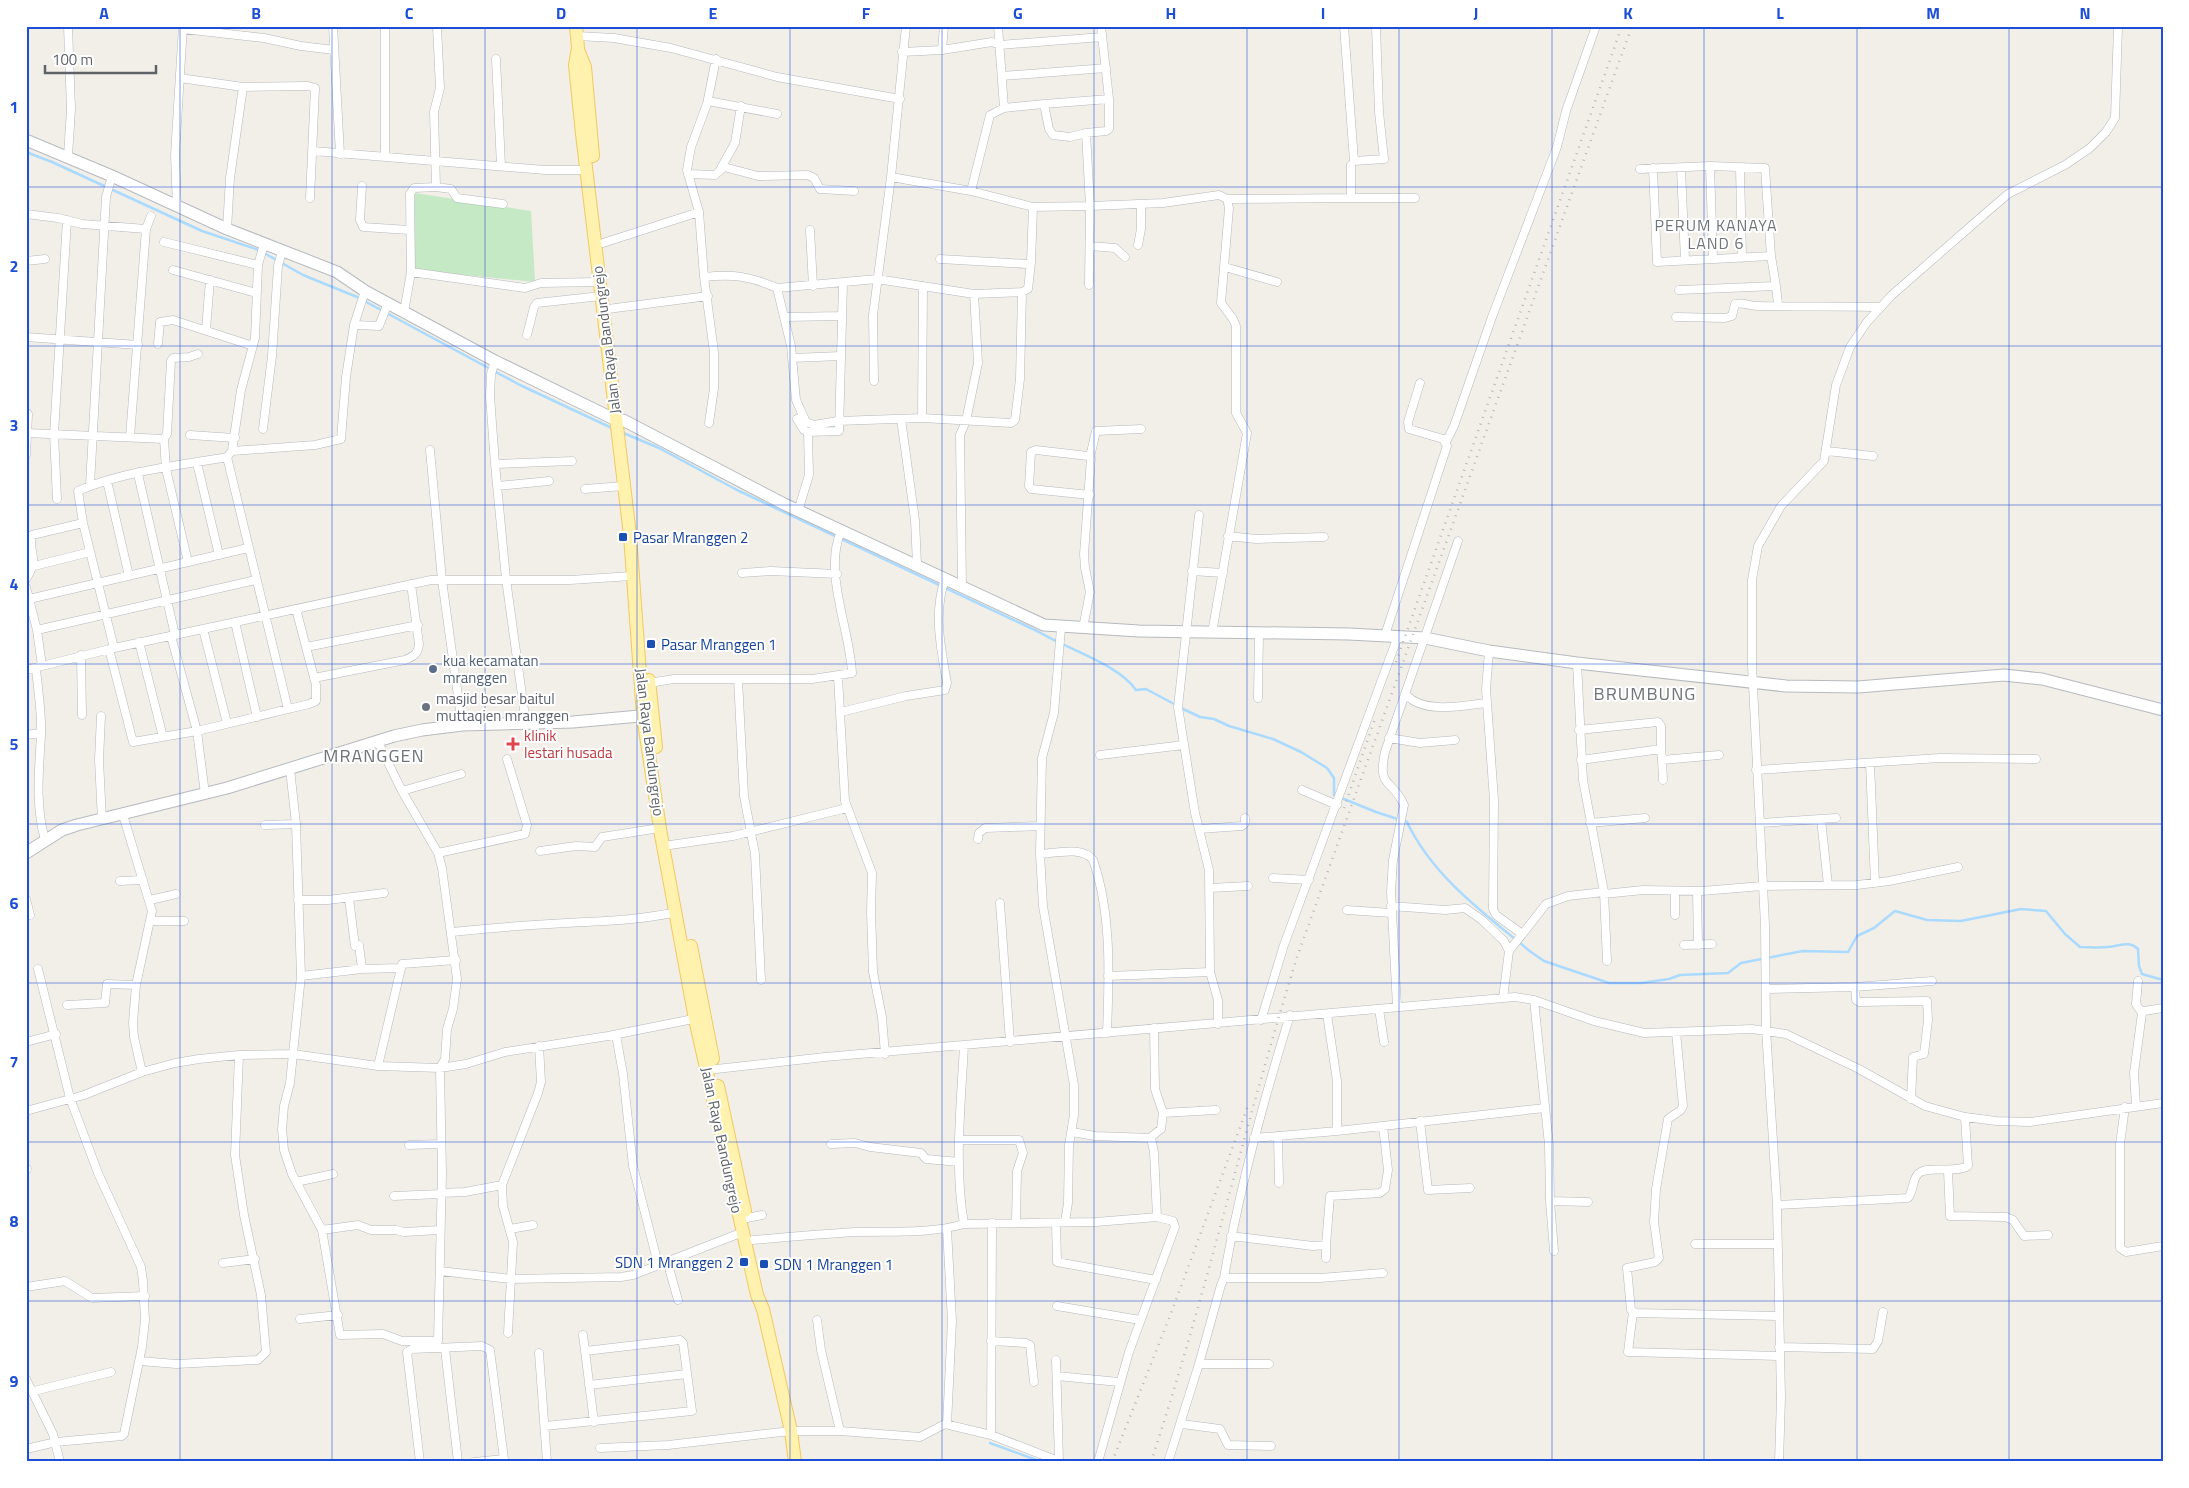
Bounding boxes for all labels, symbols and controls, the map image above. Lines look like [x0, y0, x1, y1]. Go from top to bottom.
text: A [99, 1, 109, 25]
text: B [251, 1, 261, 25]
text: C [405, 1, 414, 25]
text: D [556, 1, 566, 25]
text: E [709, 1, 718, 25]
text: F [862, 1, 871, 25]
text: G [1013, 1, 1023, 25]
text: H [1166, 1, 1176, 25]
text: I [1321, 1, 1325, 25]
text: J [1474, 1, 1478, 25]
text: K [1623, 1, 1633, 25]
text: L [1776, 1, 1784, 25]
text: M [1926, 1, 1940, 25]
text: N [2079, 1, 2091, 25]
scale bar [45, 42, 156, 74]
text: 100 m [52, 48, 93, 71]
text: 1 [10, 95, 18, 119]
district label: PERUM KANAYA LAND 6 [1654, 213, 1778, 255]
text: 2 [10, 254, 18, 278]
street label: Jalan Raya Bandungrejo [585, 265, 626, 415]
text: 3 [10, 413, 18, 437]
place label: Pasar Mranggen 2 [633, 526, 748, 549]
marker: Pasar Mranggen 2 [617, 531, 629, 543]
text: 4 [10, 572, 19, 596]
place label: Pasar Mranggen 1 [661, 633, 776, 656]
marker: Pasar Mranggen 1 [645, 638, 657, 650]
place label: kua kecamatan mranggen [443, 649, 538, 689]
marker: kua kecamatan mranggen [427, 663, 439, 675]
street label: Jalan Raya Bandungrejo [630, 667, 671, 817]
district label: BRUMBUNG [1594, 680, 1696, 707]
place label: masjid besar baitul muttaqien mranggen [436, 687, 569, 727]
marker: masjid besar baitul muttaqien mranggen [420, 701, 432, 713]
place label: klinik lestari husada [524, 724, 613, 764]
text: 5 [10, 732, 19, 756]
marker: klinik lestari husada [506, 737, 520, 751]
district label: MRANGGEN [323, 742, 425, 769]
text: 6 [10, 891, 19, 915]
text: 7 [10, 1050, 18, 1074]
street label: Jalan Raya Bandungrejo [695, 1065, 749, 1215]
text: 8 [10, 1209, 19, 1233]
place label: SDN 1 Mranggen 2 [615, 1251, 734, 1274]
place label: SDN 1 Mranggen 1 [774, 1253, 893, 1276]
marker: SDN 1 Mranggen 2 [738, 1256, 750, 1268]
marker: SDN 1 Mranggen 1 [758, 1258, 770, 1270]
text: 9 [10, 1369, 19, 1393]

